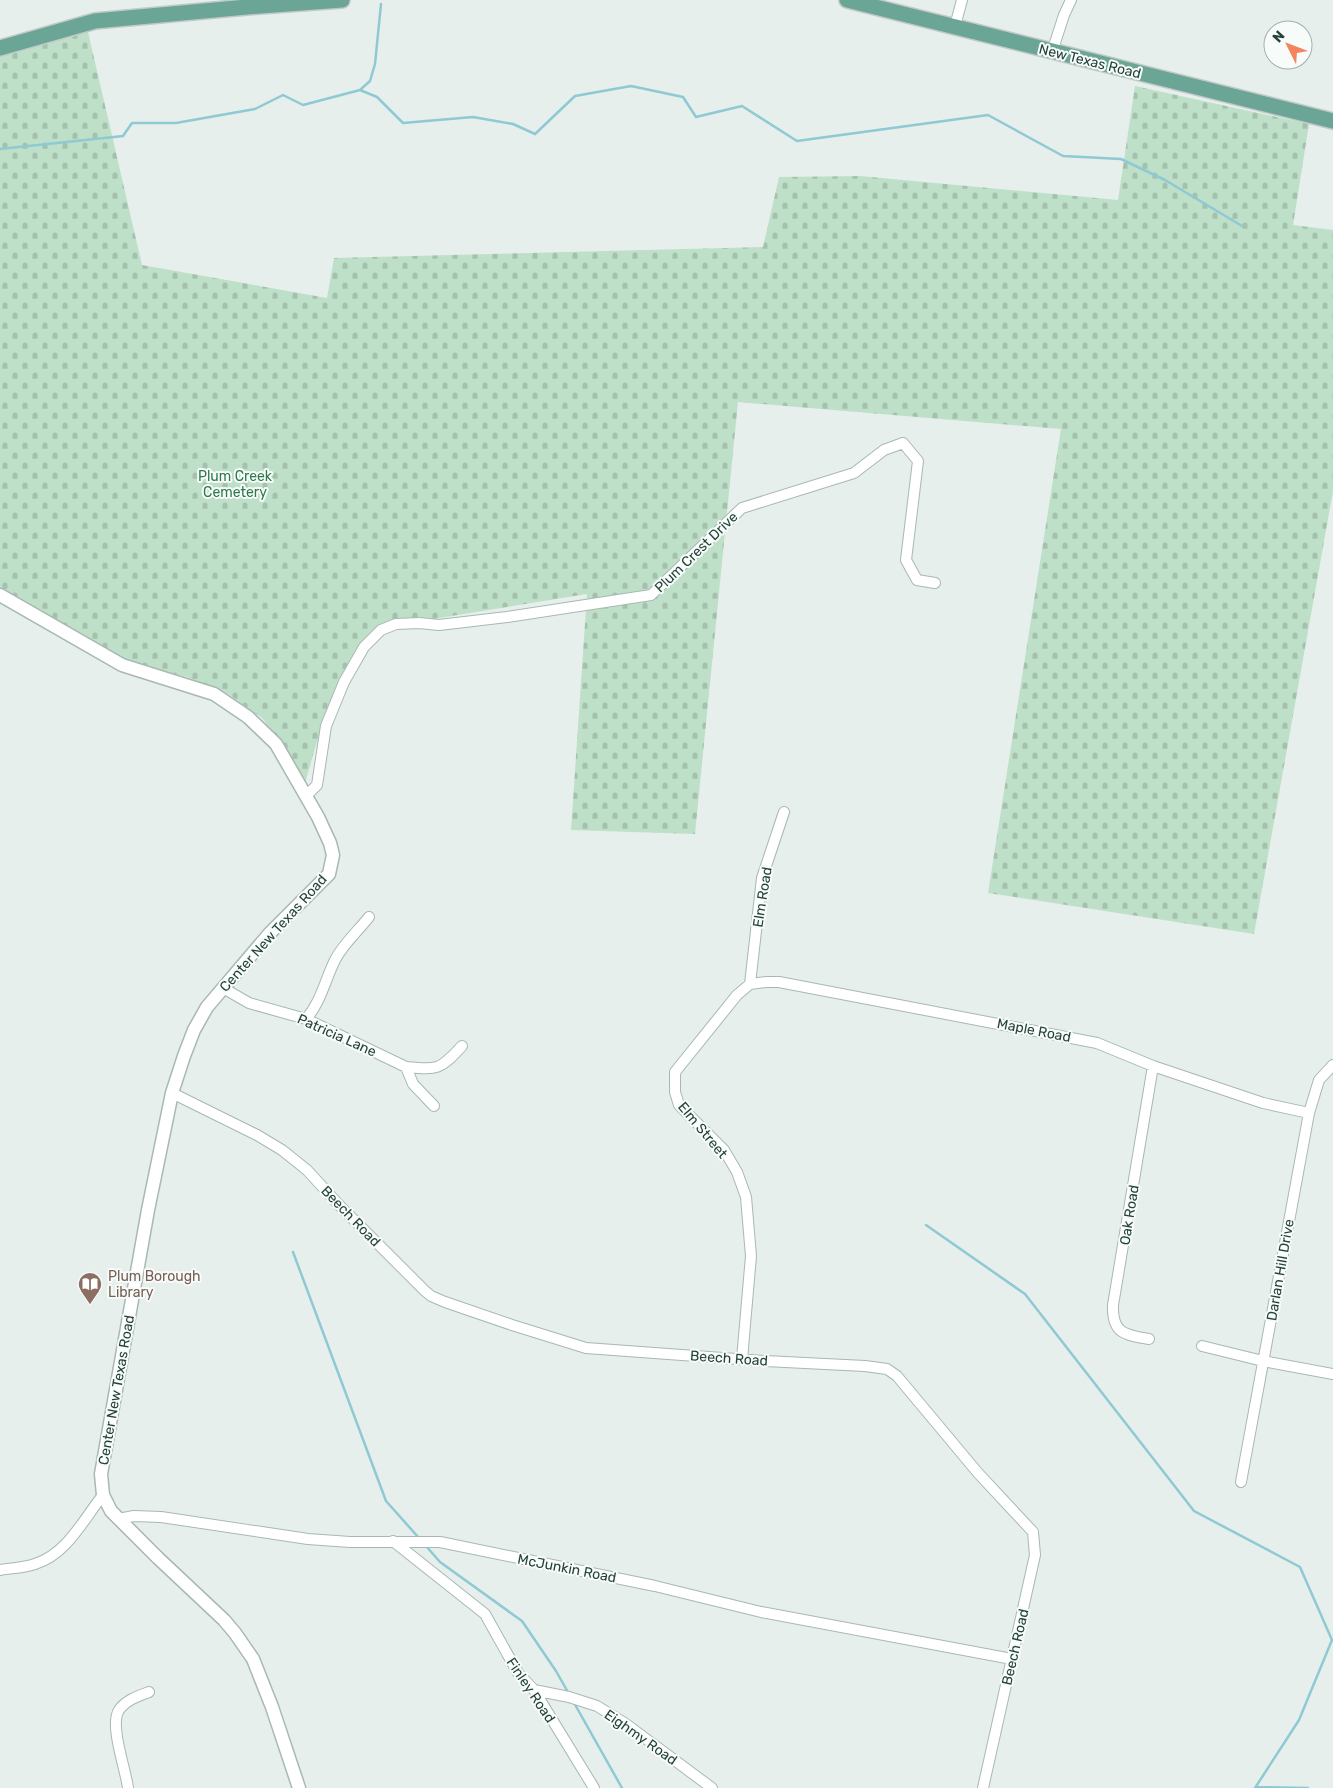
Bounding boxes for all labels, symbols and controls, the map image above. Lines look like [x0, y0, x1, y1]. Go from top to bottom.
north arrow [1263, 20, 1313, 70]
text: N [1269, 27, 1288, 46]
street label: New Texas Road [1037, 41, 1143, 82]
park label: Plum Creek Cemetery [198, 468, 273, 501]
street label: Plum Crest Drive [651, 508, 741, 596]
street label: Elm Road [749, 866, 776, 929]
street label: Center New Texas Road [216, 871, 331, 996]
street label: Patricia Lane [295, 1010, 379, 1061]
street label: Maple Road [995, 1015, 1072, 1046]
street label: Elm Street [674, 1099, 731, 1162]
street label: Beech Road [317, 1182, 384, 1250]
street label: Oak Road [1116, 1184, 1143, 1246]
street label: Darlan Hill Drive [1263, 1218, 1298, 1322]
place label: Plum Borough Library [108, 1268, 201, 1301]
library icon: Plum Borough Library [77, 1271, 103, 1305]
street label: Center New Texas Road [95, 1314, 138, 1466]
street label: Beech Road [690, 1347, 768, 1370]
street label: McJunkin Road [516, 1551, 618, 1586]
street label: Beech Road [998, 1607, 1033, 1687]
street label: Finley Road [503, 1654, 559, 1726]
street label: Eighmy Road [601, 1706, 680, 1769]

